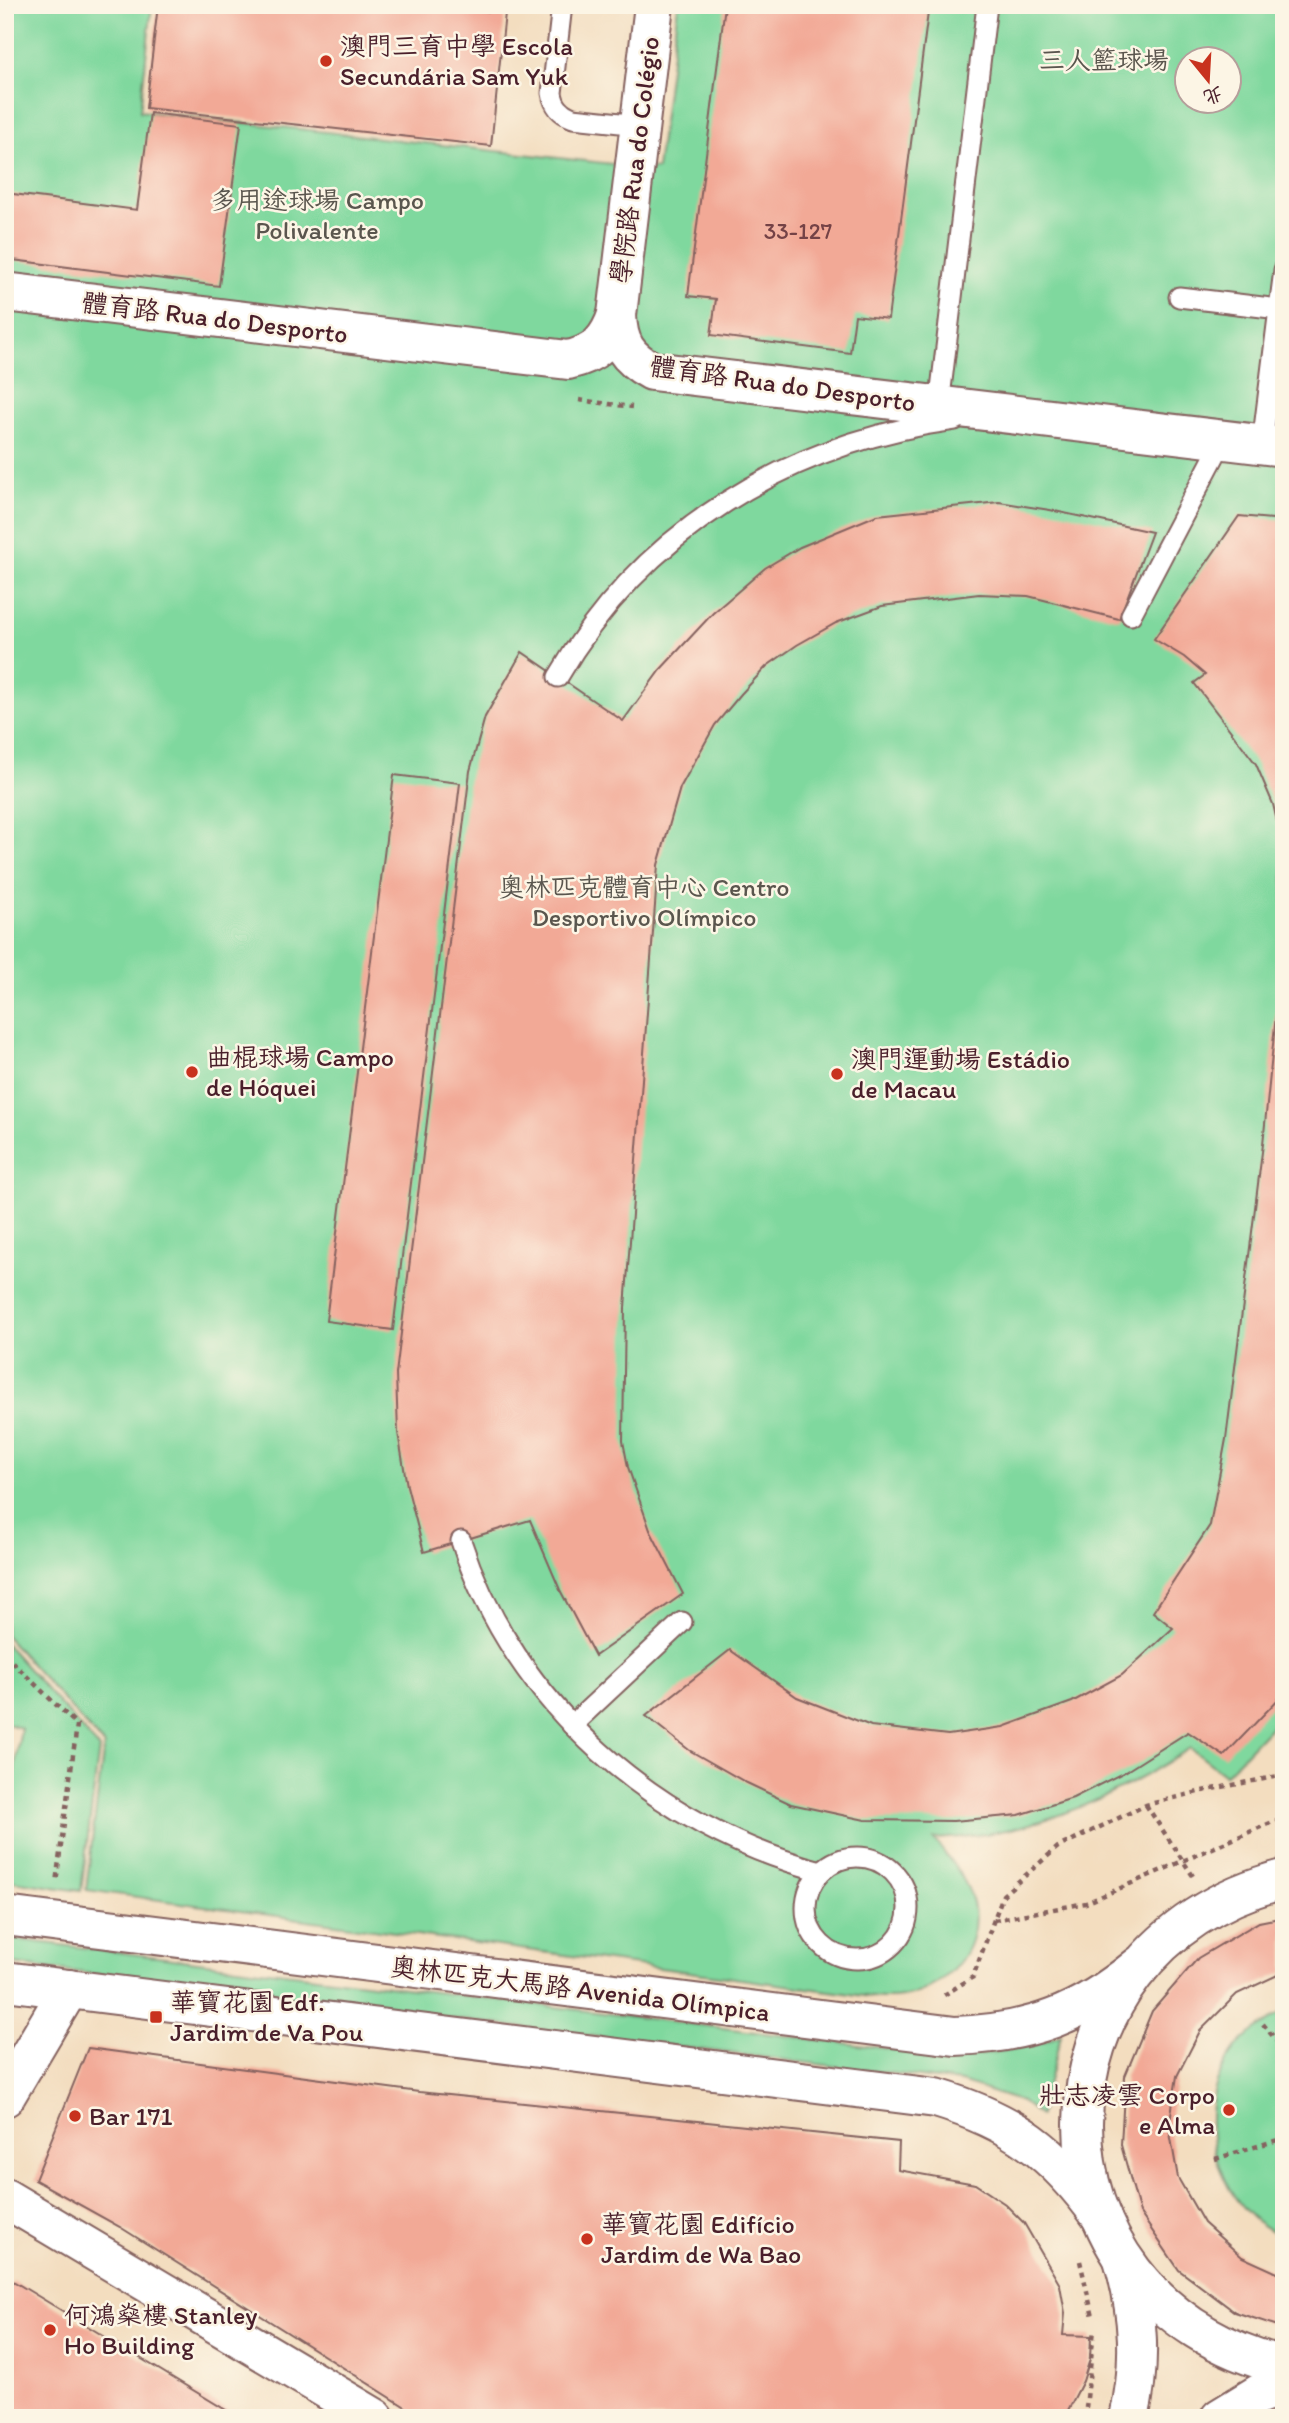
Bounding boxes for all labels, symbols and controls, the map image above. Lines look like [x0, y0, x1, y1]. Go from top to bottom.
place label: 澳門三育中學 Escola Secundária Sam Yuk [340, 30, 573, 92]
street label: 學院路 Rua do Colégio [604, 34, 666, 286]
park label: 三人籃球場 [1039, 44, 1169, 76]
north arrow [1174, 46, 1244, 116]
marker: 澳門三育中學 Escola Secundária Sam Yuk [318, 53, 334, 69]
text: 北 [1201, 82, 1226, 110]
park label: 多用途球場 Campo Polivalente [210, 184, 424, 246]
house number: 33-127 [764, 217, 832, 245]
street label: 體育路 Rua do Desporto [80, 286, 350, 350]
street label: 體育路 Rua do Desporto [648, 350, 918, 418]
park label: 奧林匹克體育中心 Centro Desportivo Olímpico [499, 871, 789, 933]
place label: 曲棍球場 Campo de Hóquei [206, 1041, 394, 1103]
place label: 澳門運動場 Estádio de Macau [851, 1043, 1070, 1105]
marker: 曲棍球場 Campo de Hóquei [184, 1064, 200, 1080]
marker: 澳門運動場 Estádio de Macau [829, 1066, 845, 1082]
street label: 奧林匹克大馬路 Avenida Olímpica [389, 1950, 772, 2028]
place label: 華寶花園 Edf. Jardim de Va Pou [170, 1986, 363, 2048]
marker: 華寶花園 Edf. Jardim de Va Pou [148, 2009, 164, 2025]
place label: 壯志凌雲 Corpo e Alma [1039, 2079, 1215, 2141]
place label: Bar 171 [89, 2100, 173, 2132]
marker: 壯志凌雲 Corpo e Alma [1221, 2102, 1237, 2118]
marker: Bar 171 [67, 2108, 83, 2124]
place label: 華寶花園 Edifício Jardim de Wa Bao [601, 2208, 801, 2270]
marker: 華寶花園 Edifício Jardim de Wa Bao [579, 2231, 595, 2247]
place label: 何鴻燊樓 Stanley Ho Building [64, 2299, 258, 2361]
marker: 何鴻燊樓 Stanley Ho Building [42, 2322, 58, 2338]

